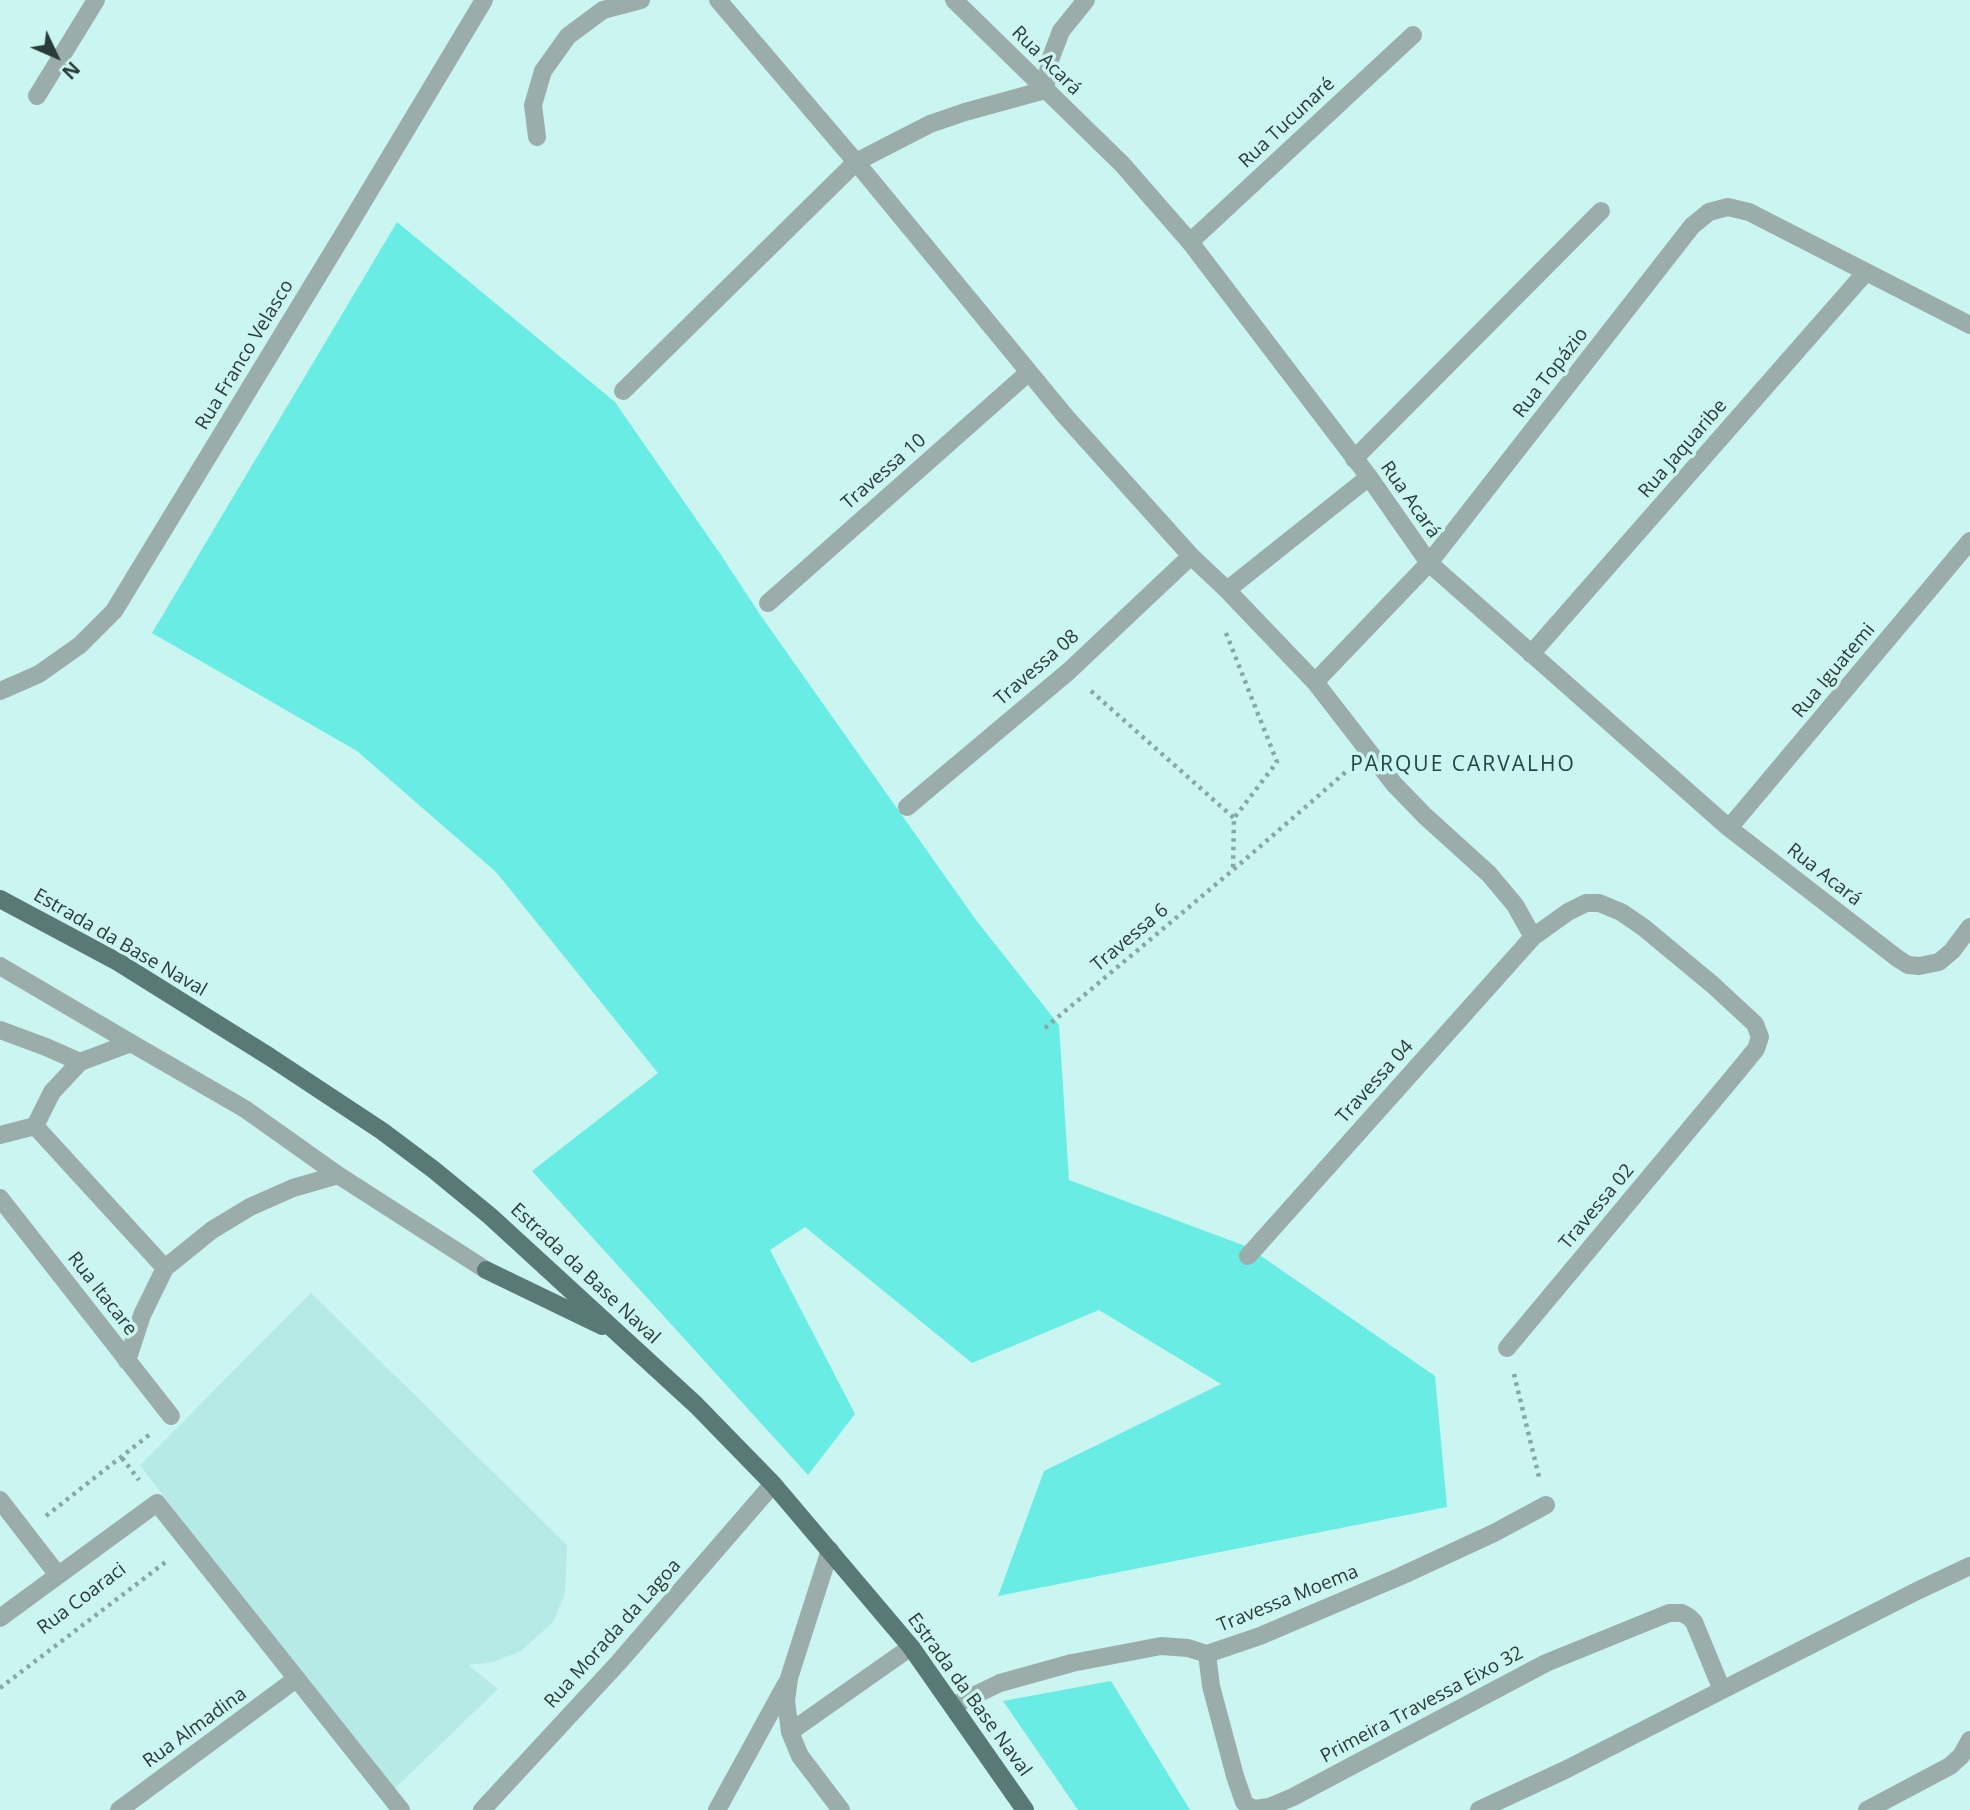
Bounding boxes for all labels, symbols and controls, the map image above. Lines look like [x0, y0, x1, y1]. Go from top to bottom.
north arrow [21, 21, 91, 91]
street label: Rua Acará [1007, 22, 1085, 100]
text: N [56, 56, 86, 85]
street label: Rua Tucunaré [1234, 73, 1340, 173]
street label: Rua Franco Velasco [191, 276, 299, 434]
street label: Rua Topázio [1509, 323, 1593, 423]
street label: Rua Jaquaribe [1634, 395, 1732, 503]
street label: Travessa 10 [837, 429, 931, 515]
street label: Rua Acará [1375, 457, 1445, 543]
street label: Rua Iguatemi [1788, 619, 1880, 723]
street label: Travessa 08 [990, 625, 1084, 711]
district label: PARQUE CARVALHO [1352, 752, 1574, 778]
street label: Rua Acará [1782, 839, 1866, 911]
street label: Estrada da Base Naval [29, 884, 211, 1002]
street label: Travessa 6 [1087, 899, 1173, 977]
street label: Travessa 04 [1332, 1036, 1418, 1128]
street label: Travessa 02 [1555, 1160, 1639, 1254]
street label: Estrada da Base Naval [506, 1199, 664, 1349]
street label: Rua Itacare [62, 1248, 142, 1340]
street label: Rua Morada da Lagoa [540, 1555, 686, 1713]
street label: Rua Coaraci [33, 1558, 131, 1640]
street label: Travessa Moema [1214, 1560, 1362, 1638]
street label: Estrada da Base Naval [902, 1609, 1036, 1781]
street label: Primeira Travessa Eixo 32 [1317, 1642, 1527, 1768]
street label: Rua Almadina [139, 1683, 251, 1773]

